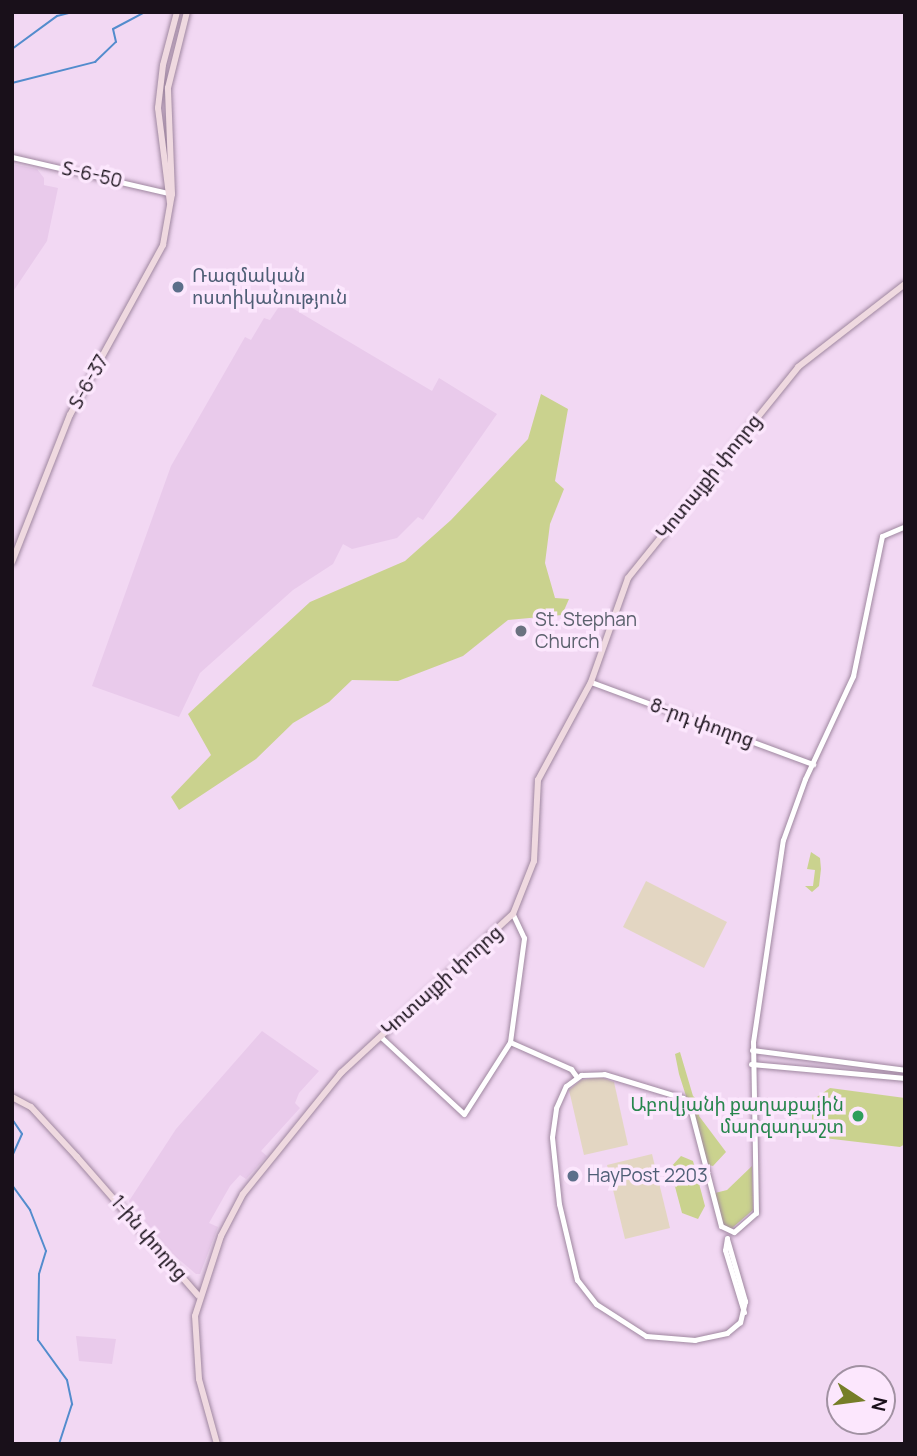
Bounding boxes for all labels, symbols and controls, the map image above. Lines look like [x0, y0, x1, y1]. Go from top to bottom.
street label: Տ-6-50 [60, 157, 124, 193]
place label: Ռազմական ոստիկանություն [192, 265, 347, 309]
marker: Ռազմական ոստիկանություն [170, 279, 186, 295]
street label: Տ-6-37 [64, 351, 114, 413]
street label: Կոտայքի փողոց [652, 410, 766, 544]
place label: St. Stephan Church [535, 609, 637, 653]
marker: St. Stephan Church [513, 623, 529, 639]
street label: 8-րդ փողոց [647, 694, 757, 752]
street label: Կոտայքի փողոց [377, 921, 507, 1041]
place label: Աբովյանի քաղաքային մարզադաշտ [630, 1094, 844, 1138]
marker: Աբովյանի քաղաքային մարզադաշտ [850, 1108, 866, 1124]
place label: HayPost 2203 [587, 1165, 708, 1187]
marker: HayPost 2203 [565, 1168, 581, 1184]
street label: 1-ին փողոց [106, 1191, 192, 1285]
north arrow [826, 1365, 896, 1435]
text: N [865, 1395, 894, 1414]

